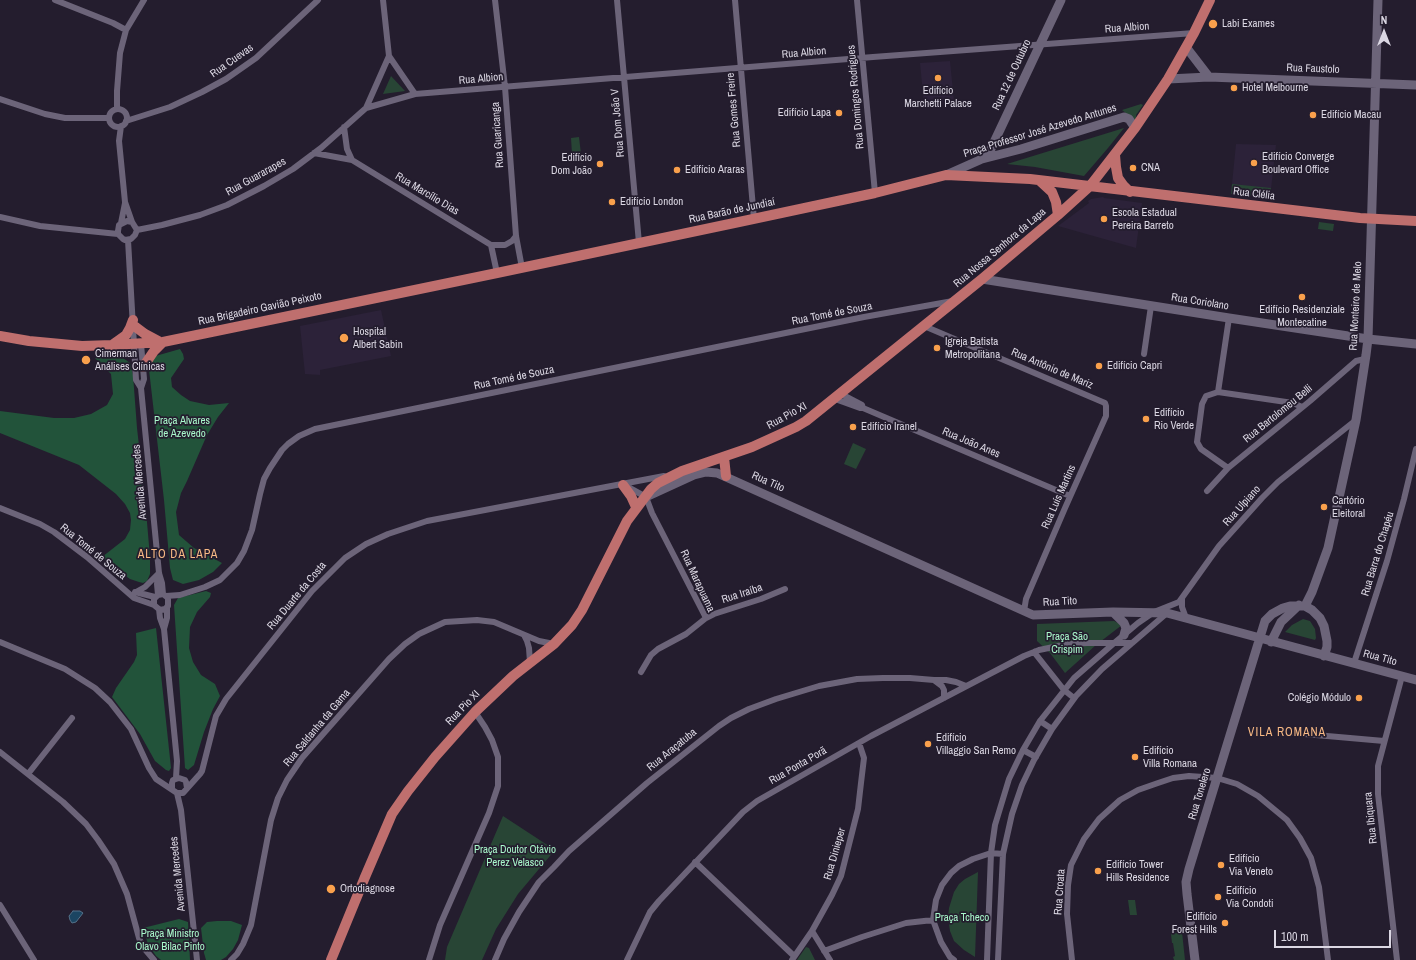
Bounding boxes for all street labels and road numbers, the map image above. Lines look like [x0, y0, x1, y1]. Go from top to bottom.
street label: Rua Albion [1104, 20, 1150, 36]
street label: Rua 12 de Outubro [990, 37, 1034, 113]
street label: Rua Cuevas [208, 41, 256, 81]
street label: Rua Albion [781, 44, 827, 62]
street label: Rua Domingos Rodrigues [845, 44, 867, 150]
street label: Rua Faustolo [1286, 61, 1340, 77]
street label: Rua Albion [458, 70, 504, 88]
street label: Rua Gomes Freire [724, 72, 744, 148]
street label: Rua Dom João V [608, 88, 628, 158]
street label: Praça Professor José Azevedo Antunes [962, 101, 1118, 161]
street label: Rua Guaricanga [489, 102, 507, 168]
street label: Rua Guararapes [224, 155, 288, 199]
street label: Rua Marcílio Dias [393, 170, 461, 218]
street label: Rua Clélia [1232, 185, 1276, 203]
street label: Rua Barão de Jundiaí [688, 195, 776, 227]
street label: Rua Nossa Senhora da Lapa [951, 206, 1049, 290]
street label: Rua Monteiro de Melo [1347, 261, 1365, 351]
street label: Rua Brigadeiro Gavião Peixoto [197, 289, 323, 329]
street label: Rua Coriolano [1170, 291, 1230, 313]
street label: Rua Tomé de Souza [791, 300, 873, 328]
street label: Rua Antônio de Mariz [1009, 346, 1095, 392]
street label: Rua Tomé de Souza [473, 363, 555, 393]
street label: Rua Bartolomeu Belli [1241, 382, 1315, 446]
street label: Rua Pio XI [765, 400, 809, 432]
street label: Rua João Anes [940, 425, 1002, 461]
street label: Avenida Mercedes [130, 444, 150, 520]
street label: Rua Luís Martins [1039, 463, 1079, 531]
street label: Rua Tito [750, 469, 786, 495]
street label: Rua Ulpiano [1220, 483, 1264, 529]
street label: Rua Barra do Chapéu [1359, 510, 1397, 598]
street label: Rua Tomé de Souza [57, 521, 129, 583]
street label: Rua Marapuama [677, 548, 717, 614]
street label: Rua Duarte da Costa [265, 559, 329, 633]
street label: Rua Iraíba [720, 581, 764, 607]
street label: Rua Tito [1042, 595, 1078, 609]
street label: Rua Tito [1362, 647, 1398, 669]
street label: Rua Saldanha da Gama [281, 687, 353, 769]
street label: Rua Pio XI [443, 688, 483, 728]
street label: Rua Araçatuba [644, 726, 700, 774]
street label: Rua Ponta Porã [767, 744, 829, 788]
street label: Rua Tonelero [1186, 766, 1214, 822]
street label: Rua Ibiquara [1362, 791, 1380, 845]
street label: Rua Dinieper [821, 826, 849, 882]
street label: Avenida Mercedes [168, 836, 188, 912]
street label: Rua Croata [1052, 869, 1068, 915]

